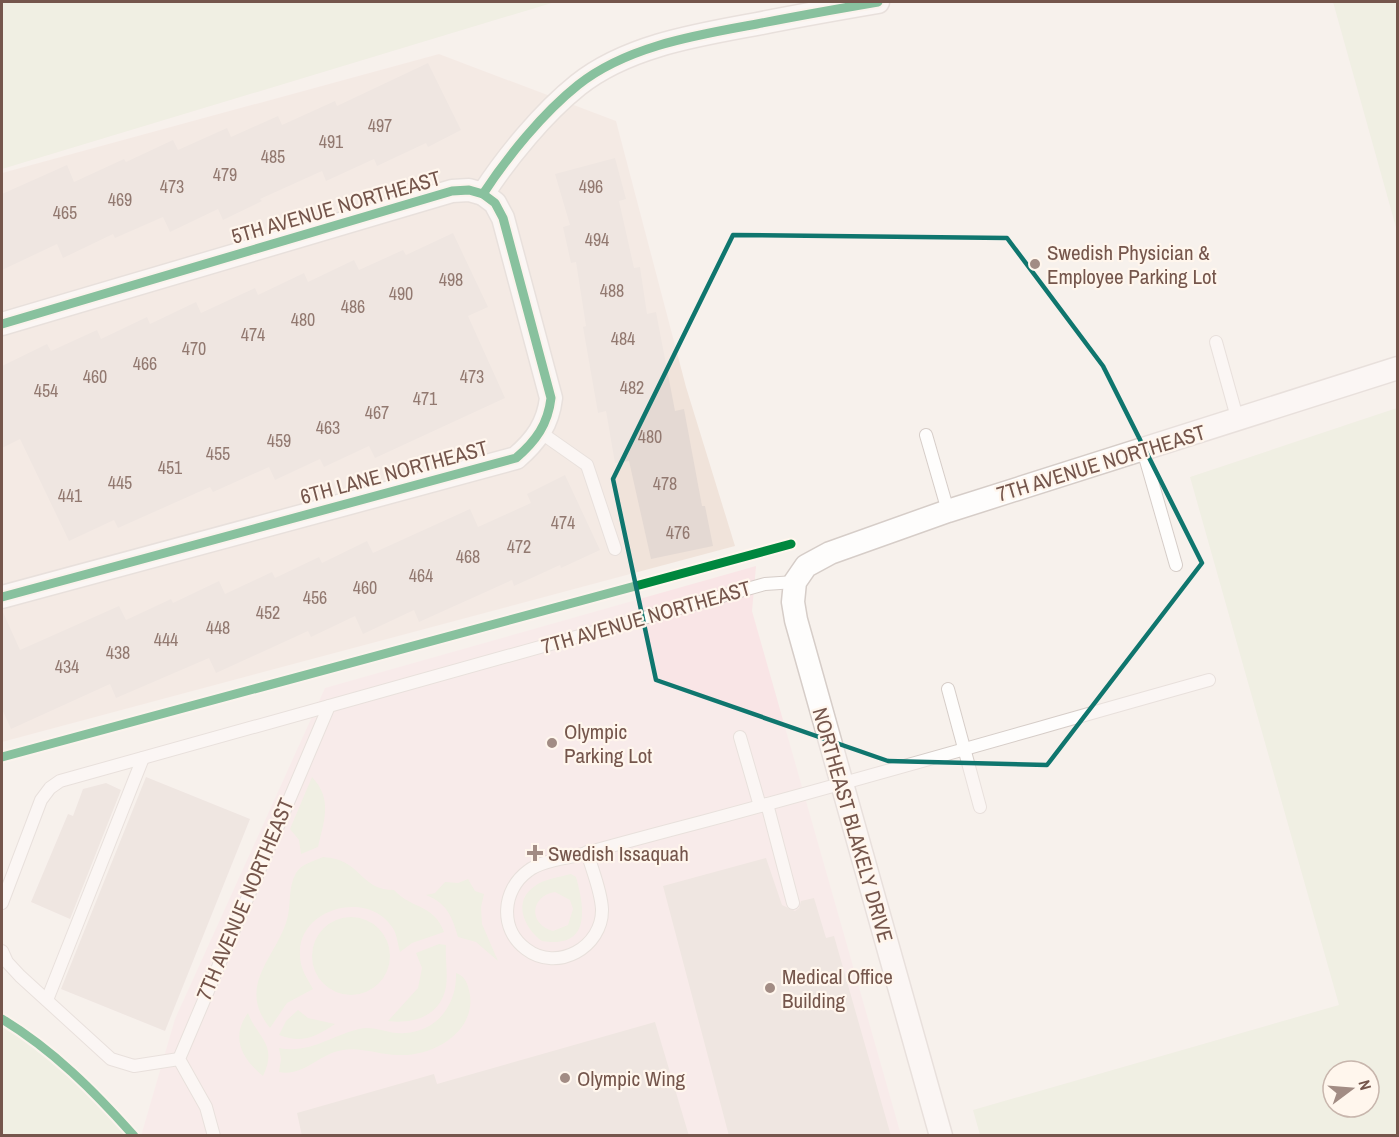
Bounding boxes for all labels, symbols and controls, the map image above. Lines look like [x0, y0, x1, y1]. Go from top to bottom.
house number: 497 [368, 113, 392, 138]
house number: 491 [319, 129, 344, 154]
house number: 485 [261, 144, 285, 169]
house number: 479 [213, 162, 237, 187]
street label: 5TH AVENUE NORTHEAST [228, 163, 445, 251]
house number: 473 [160, 174, 184, 199]
house number: 496 [579, 174, 603, 199]
house number: 469 [108, 187, 132, 212]
house number: 465 [53, 200, 77, 225]
house number: 494 [585, 227, 609, 252]
place label: Swedish Physician & Employee Parking Lot [1047, 238, 1217, 291]
marker: Swedish Physician & Employee Parking Lot [1028, 257, 1042, 271]
house number: 498 [439, 267, 463, 292]
house number: 488 [600, 278, 624, 303]
house number: 490 [389, 281, 413, 306]
house number: 486 [341, 294, 365, 319]
house number: 480 [291, 307, 315, 332]
house number: 474 [241, 322, 265, 347]
house number: 484 [611, 326, 635, 351]
house number: 470 [182, 336, 206, 361]
house number: 466 [133, 351, 157, 376]
house number: 460 [83, 364, 107, 389]
house number: 473 [460, 364, 484, 389]
house number: 482 [620, 375, 644, 400]
house number: 454 [34, 378, 58, 403]
house number: 471 [413, 386, 438, 411]
house number: 467 [365, 400, 389, 425]
house number: 463 [316, 415, 340, 440]
street label: 7TH AVENUE NORTHEAST [993, 417, 1209, 509]
house number: 480 [638, 424, 662, 449]
house number: 459 [267, 428, 291, 453]
street label: 6TH LANE NORTHEAST [297, 433, 491, 511]
house number: 455 [206, 441, 230, 466]
house number: 451 [158, 455, 183, 480]
house number: 445 [108, 470, 132, 495]
house number: 478 [653, 471, 677, 496]
house number: 441 [58, 483, 83, 508]
house number: 474 [551, 510, 575, 535]
house number: 476 [666, 520, 690, 545]
house number: 472 [507, 534, 531, 559]
house number: 468 [456, 544, 480, 569]
house number: 464 [409, 563, 433, 588]
street label: 7TH AVENUE NORTHEAST [538, 573, 755, 661]
house number: 460 [353, 575, 377, 600]
house number: 456 [303, 585, 327, 610]
house number: 452 [256, 600, 280, 625]
house number: 448 [206, 615, 230, 640]
house number: 444 [154, 627, 178, 652]
house number: 438 [106, 640, 130, 665]
house number: 434 [55, 654, 79, 679]
street label: NORTHEAST BLAKELY DRIVE [806, 704, 900, 946]
place label: Olympic Parking Lot [564, 717, 652, 770]
marker: Olympic Parking Lot [545, 736, 559, 750]
street label: 7TH AVENUE NORTHEAST [189, 793, 301, 1004]
place label: Swedish Issaquah [548, 839, 689, 868]
marker: Swedish Issaquah [526, 844, 544, 862]
place label: Medical Office Building [782, 962, 893, 1015]
marker: Medical Office Building [763, 981, 777, 995]
north arrow [1321, 1059, 1381, 1119]
place label: Olympic Wing [577, 1064, 686, 1093]
marker: Olympic Wing [558, 1071, 572, 1085]
text: N [1354, 1077, 1377, 1092]

